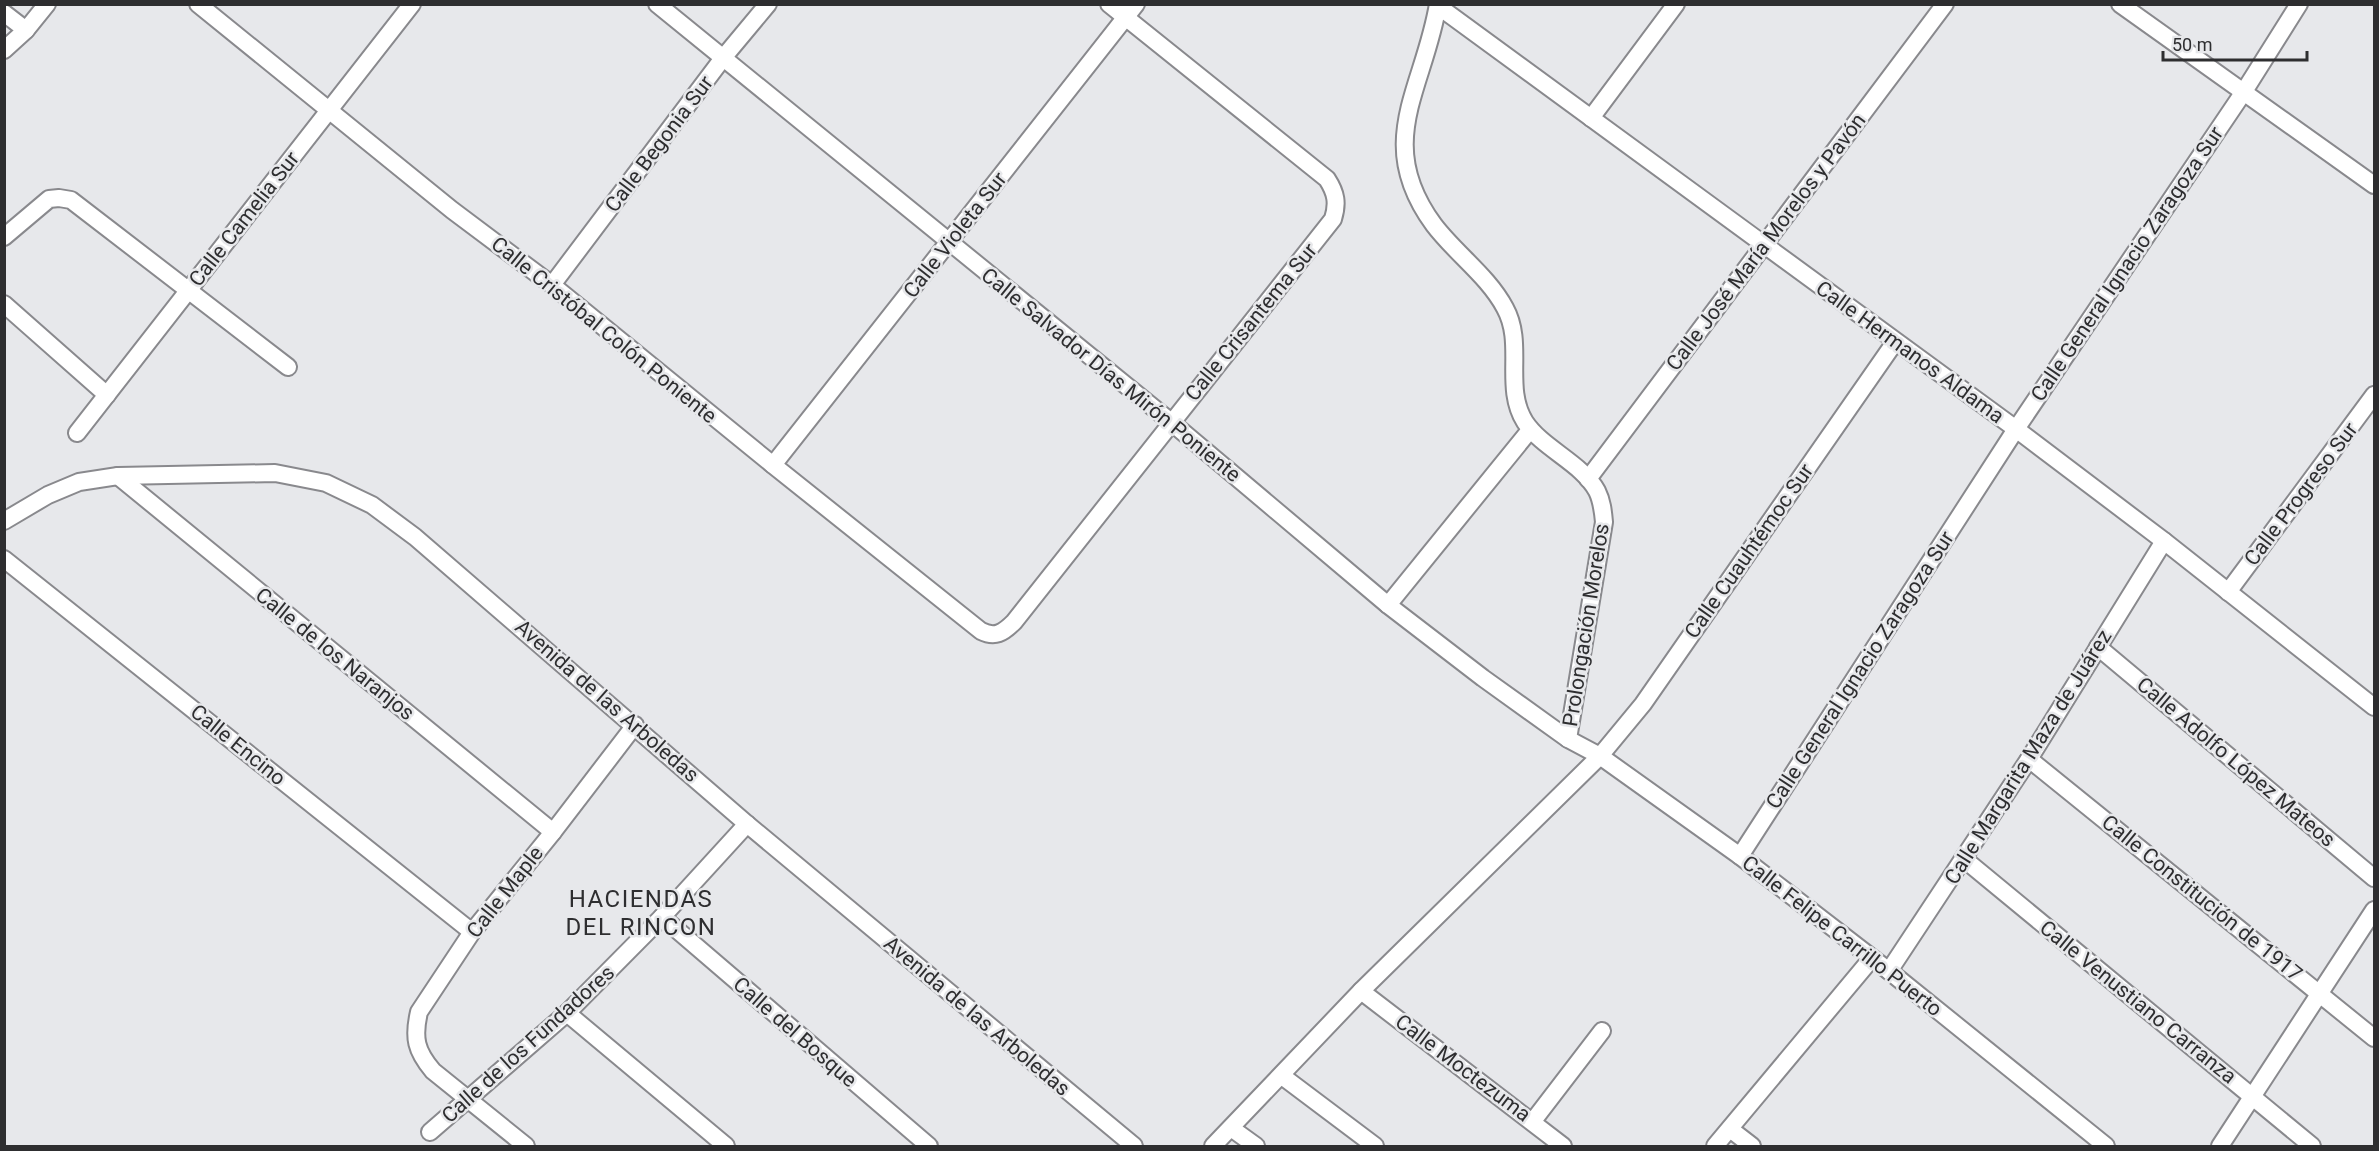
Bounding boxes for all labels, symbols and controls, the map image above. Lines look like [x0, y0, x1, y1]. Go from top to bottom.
scale bar [2163, 24, 2307, 62]
text: 50 m [2172, 34, 2212, 55]
street label: Calle Begonia Sur [600, 71, 718, 217]
street label: Calle José María Morelos y Pavón [1661, 109, 1871, 375]
street label: Calle General Ignacio Zaragoza Sur [2026, 122, 2228, 406]
street label: Calle Camelia Sur [184, 147, 304, 291]
street label: Calle Violeta Sur [898, 167, 1012, 303]
street label: Calle Cristóbal Colón Poniente [487, 232, 721, 428]
street label: Calle Crisantema Sur [1180, 238, 1322, 406]
street label: Calle Salvador Días Mirón Poniente [977, 263, 1245, 487]
street label: Calle Hermanos Aldama [1811, 276, 2009, 428]
street label: Calle Progreso Sur [2239, 418, 2363, 570]
street label: Calle Cuauhtémoc Sur [1680, 459, 1818, 643]
street label: Prolongación Morelos [1558, 522, 1614, 728]
street label: Calle General Ignacio Zaragoza Sur [1761, 527, 1959, 813]
street label: Calle de los Naranjos [251, 583, 419, 725]
street label: Avenida de las Arboledas [510, 615, 704, 787]
street label: Calle Margarita Maza de Juárez [1940, 625, 2116, 889]
street label: Calle Adolfo López Mateos [2132, 672, 2340, 852]
street label: Calle Encino [186, 700, 290, 790]
street label: Calle Constitución de 1917 [2097, 810, 2307, 986]
street label: Calle Maple [462, 841, 548, 943]
street label: Calle Felipe Carrillo Puerto [1737, 851, 1947, 1021]
district label: HACIENDAS DEL RINCON [566, 885, 716, 941]
street label: Calle Venustiano Carranza [2035, 915, 2241, 1089]
street label: Avenida de las Arboledas [879, 931, 1075, 1101]
street label: Calle de los Fundadores [437, 960, 619, 1128]
street label: Calle del Bosque [728, 972, 862, 1092]
street label: Calle Moctezuma [1391, 1009, 1535, 1127]

